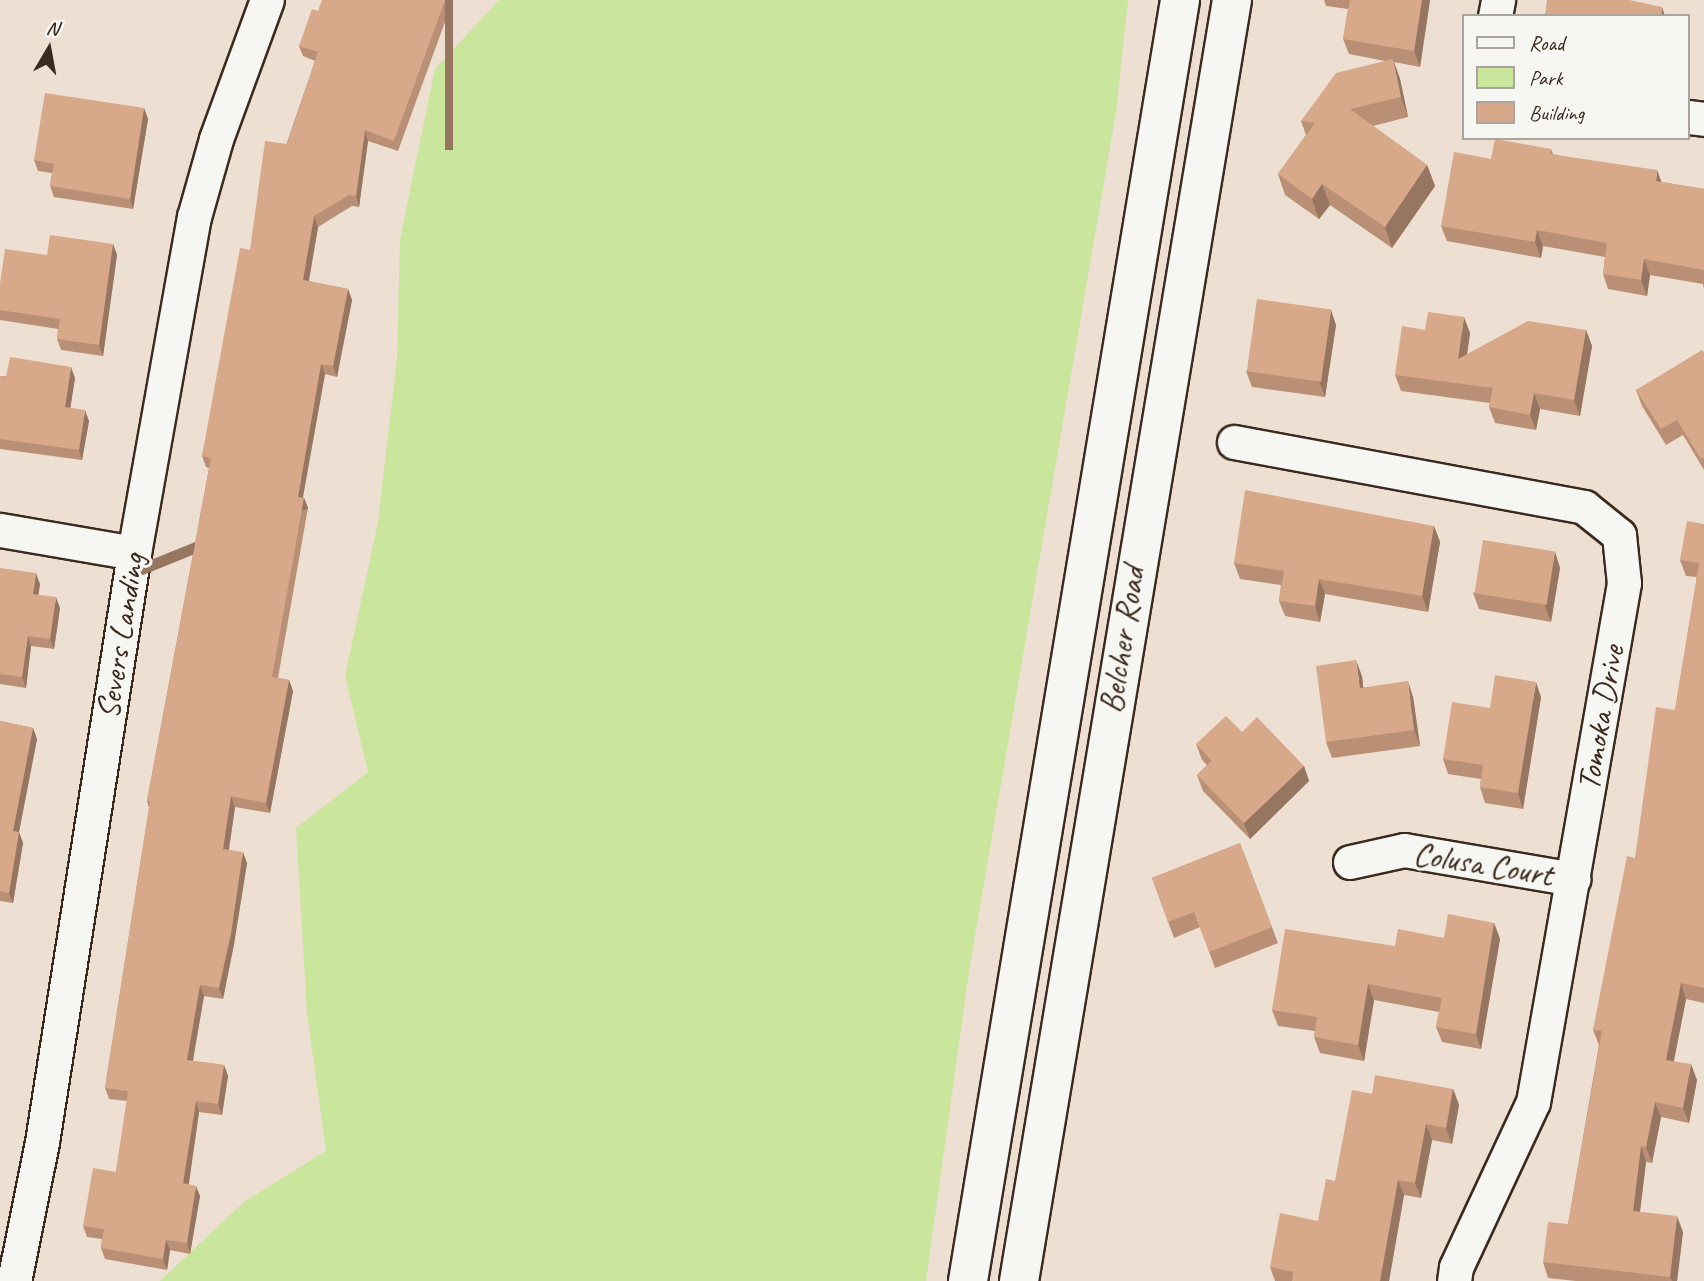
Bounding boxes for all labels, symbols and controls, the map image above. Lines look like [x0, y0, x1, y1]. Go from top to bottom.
north arrow [14, 14, 84, 84]
legend [1462, 14, 1690, 140]
text: N [45, 15, 61, 41]
text: Road [1529, 30, 1564, 56]
text: Park [1529, 65, 1562, 91]
text: Building [1529, 100, 1584, 126]
street label: Severs Landing [88, 550, 154, 722]
street label: Belcher Road [1092, 565, 1154, 715]
street label: Tomoka Drive [1569, 642, 1633, 794]
street label: Colusa Court [1411, 834, 1555, 896]

